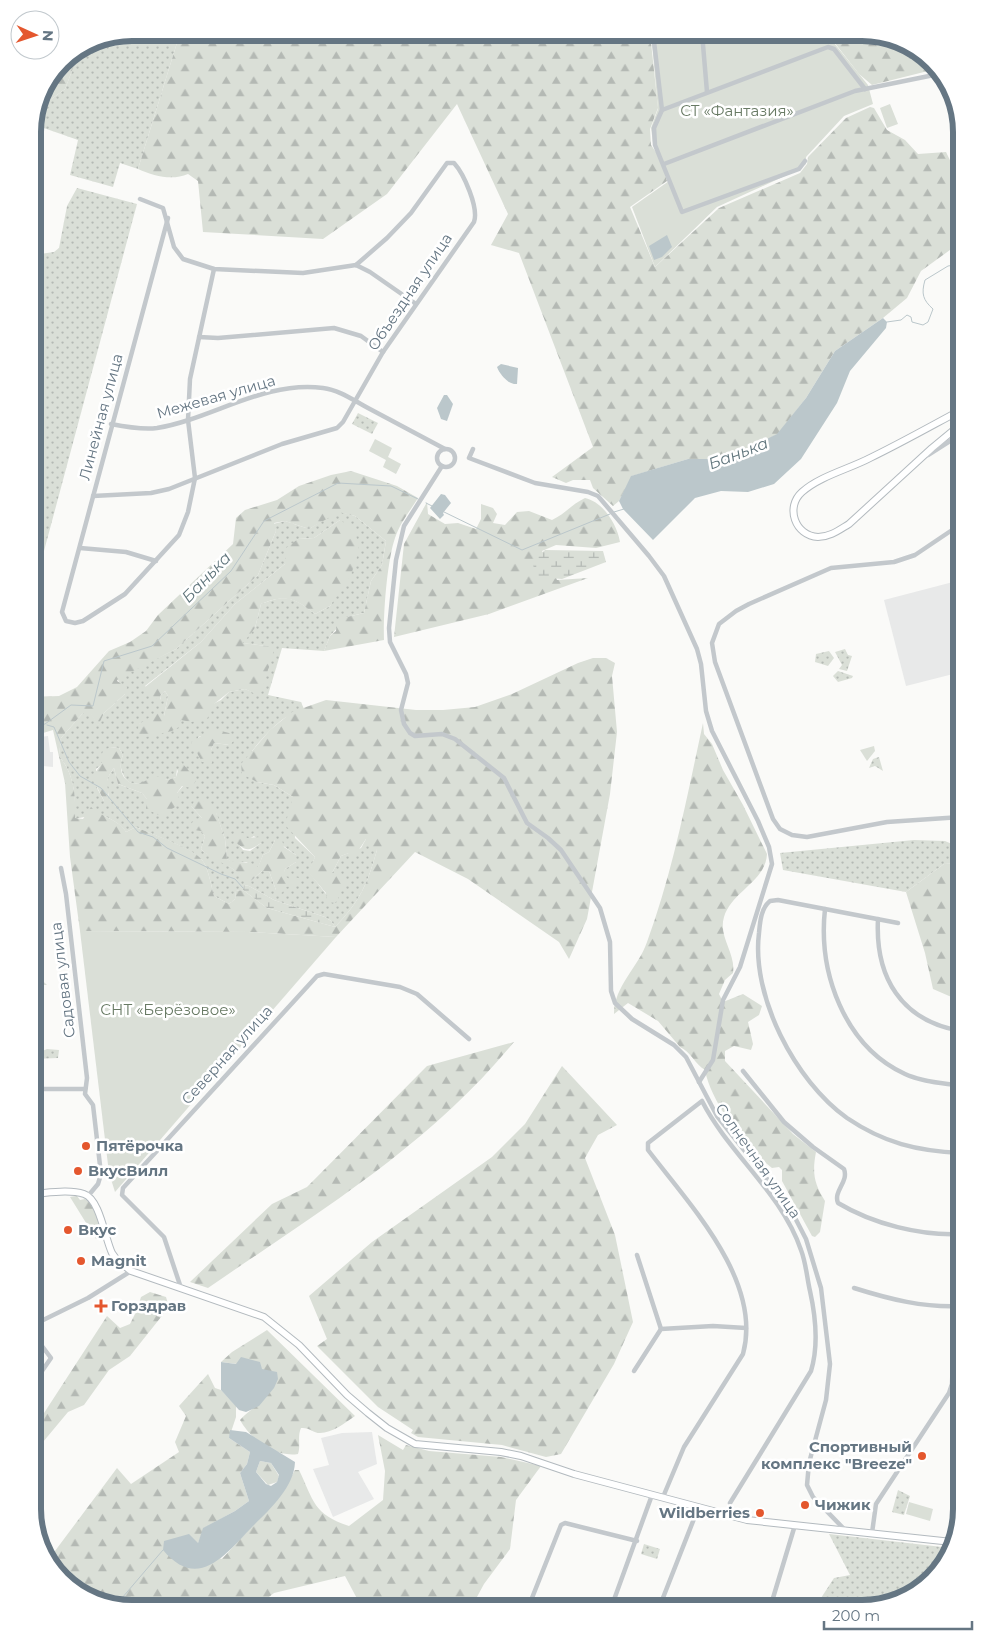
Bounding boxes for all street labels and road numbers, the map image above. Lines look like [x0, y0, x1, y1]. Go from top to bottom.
street label: Объездная улица [363, 229, 456, 354]
street label: Линейная улица [74, 351, 127, 482]
street label: Межевая улица [154, 370, 277, 423]
street label: Садовая улица [46, 921, 79, 1039]
street label: Северная улица [177, 1001, 276, 1108]
street label: Солнечная улица [711, 1099, 805, 1222]

